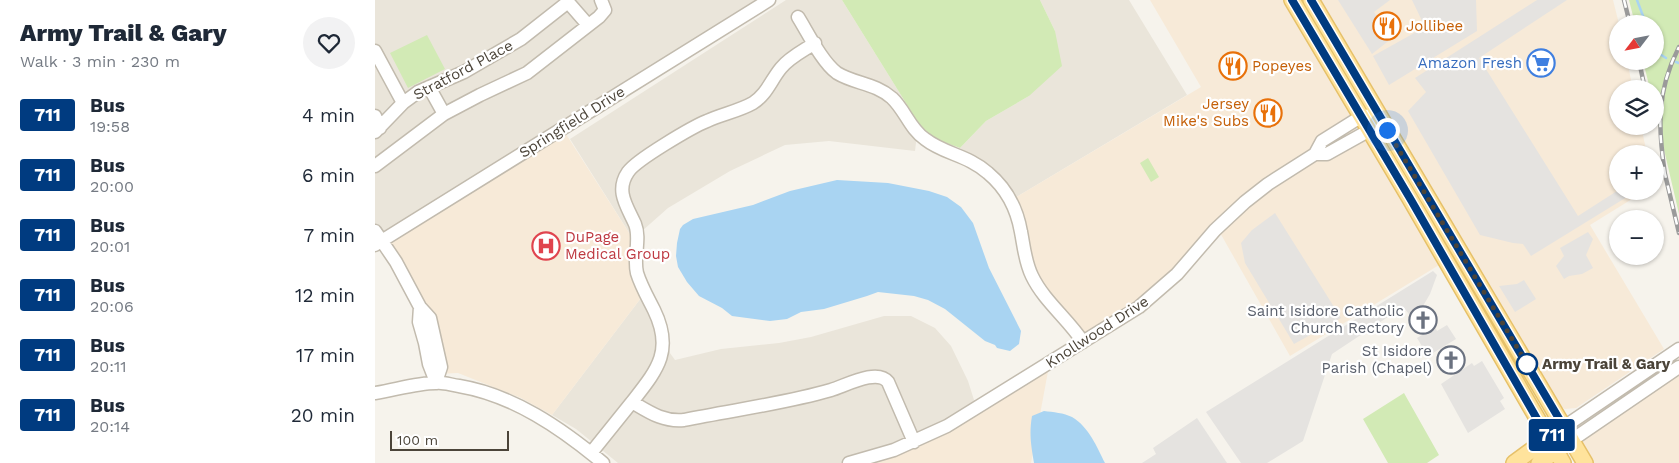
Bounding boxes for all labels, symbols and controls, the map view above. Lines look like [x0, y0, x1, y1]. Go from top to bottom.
restaurant icon: Jollibee [1372, 11, 1402, 41]
north arrow [1609, 15, 1664, 70]
map controls [1609, 15, 1664, 265]
button: heart [303, 17, 355, 69]
place label: Jollibee [1406, 17, 1463, 35]
text: Army Trail & Gary [20, 19, 227, 47]
street label: Stratford Place [410, 36, 516, 104]
supermarket icon: Amazon Fresh [1526, 48, 1556, 78]
restaurant icon: Popeyes [1218, 51, 1248, 81]
text: Walk · 3 min · 230 m [20, 52, 180, 71]
place label: Amazon Fresh [1418, 54, 1522, 72]
place label: Popeyes [1252, 57, 1312, 75]
button: layers [1609, 80, 1664, 135]
street label: Springfield Drive [516, 82, 628, 162]
text: Bus [90, 94, 125, 117]
place label: Jersey Mike's Subs [1163, 95, 1249, 130]
restaurant icon: Jersey Mike's Subs [1253, 98, 1283, 128]
text: 711 [34, 104, 61, 125]
text: 4 min [302, 104, 355, 127]
text: 19:58 [90, 117, 130, 136]
your location [1375, 118, 1400, 143]
button: + [1609, 145, 1664, 200]
text: Bus [90, 154, 125, 177]
text: 711 [34, 164, 61, 185]
text: 6 min [302, 164, 355, 187]
text: 20:00 [90, 177, 134, 196]
button: − [1609, 210, 1664, 265]
text: Bus [90, 214, 125, 237]
text: 711 [34, 224, 61, 245]
text: 7 min [304, 224, 355, 247]
place label: DuPage Medical Group [565, 228, 670, 263]
hospital icon: DuPage Medical Group [531, 231, 561, 261]
text: 20:01 [90, 237, 130, 256]
text: Bus [90, 274, 125, 297]
text: 711 [34, 284, 61, 305]
text: 12 min [295, 284, 355, 307]
street label: Knollwood Drive [1042, 292, 1152, 372]
text: 20:06 [90, 297, 134, 316]
place label: Saint Isidore Catholic Church Rectory [1247, 302, 1404, 337]
church icon: Saint Isidore Catholic Church Rectory [1408, 305, 1438, 335]
text: Bus [90, 334, 125, 357]
place label: St Isidore Parish (Chapel) [1322, 342, 1432, 377]
text: 711 [34, 344, 61, 365]
text: 17 min [296, 344, 355, 367]
church icon: St Isidore Parish (Chapel) [1436, 345, 1466, 375]
marker: Army Trail & Gary [1516, 353, 1538, 375]
place label: Army Trail & Gary [1542, 355, 1671, 373]
text: 20:11 [90, 357, 127, 376]
text: Bus [90, 394, 125, 417]
text: 711 [34, 404, 61, 425]
text: 20 min [291, 404, 355, 427]
text: 20:14 [90, 417, 130, 436]
line badge: 711 [1523, 419, 1581, 451]
text: 711 [1539, 424, 1565, 445]
scale bar [390, 428, 509, 451]
text: 100 m [397, 432, 438, 448]

